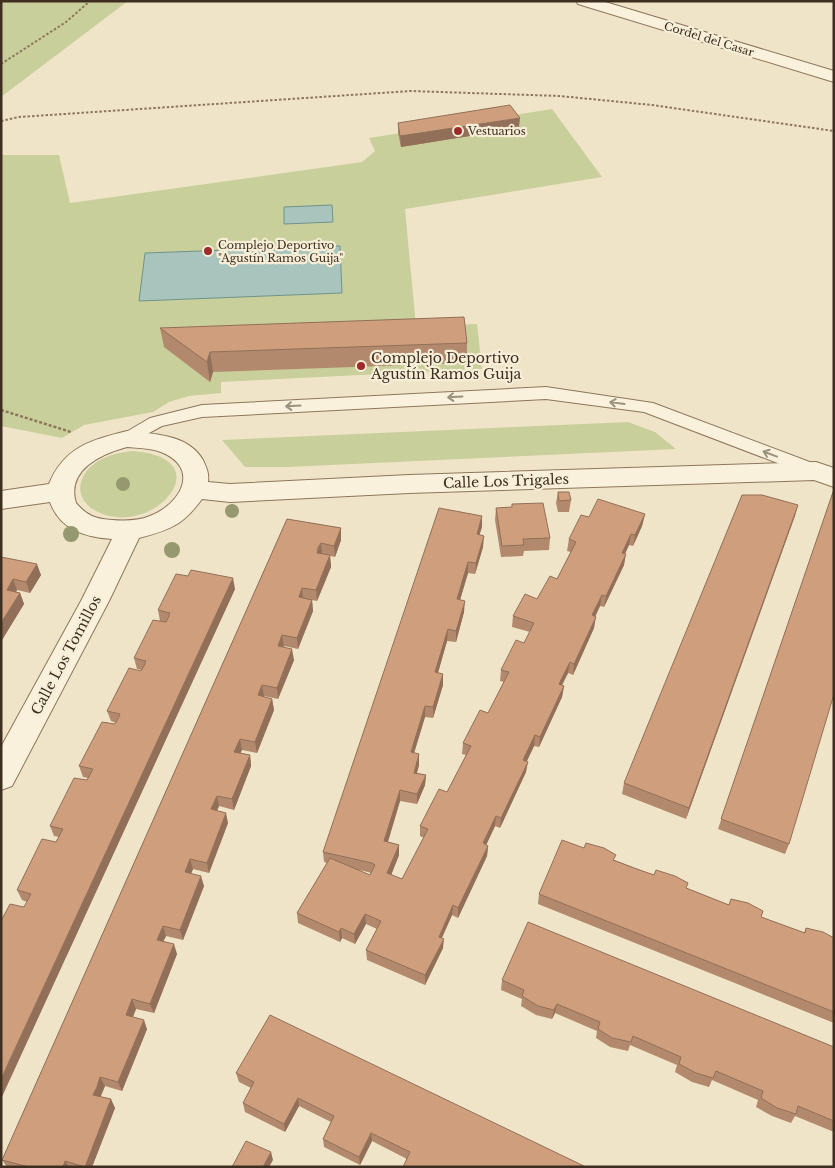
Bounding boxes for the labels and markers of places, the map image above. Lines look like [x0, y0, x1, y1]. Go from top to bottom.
place label: Vestuarios [467, 124, 526, 138]
marker: Vestuarios [452, 125, 464, 137]
place label: Complejo Deportivo "Agustín Ramos Guija" [218, 238, 343, 265]
marker: Complejo Deportivo "Agustín Ramos Guija" [202, 245, 214, 257]
place label: Complejo Deportivo Agustín Ramos Guija [370, 349, 522, 383]
marker: Complejo Deportivo Agustín Ramos Guija [355, 360, 367, 372]

